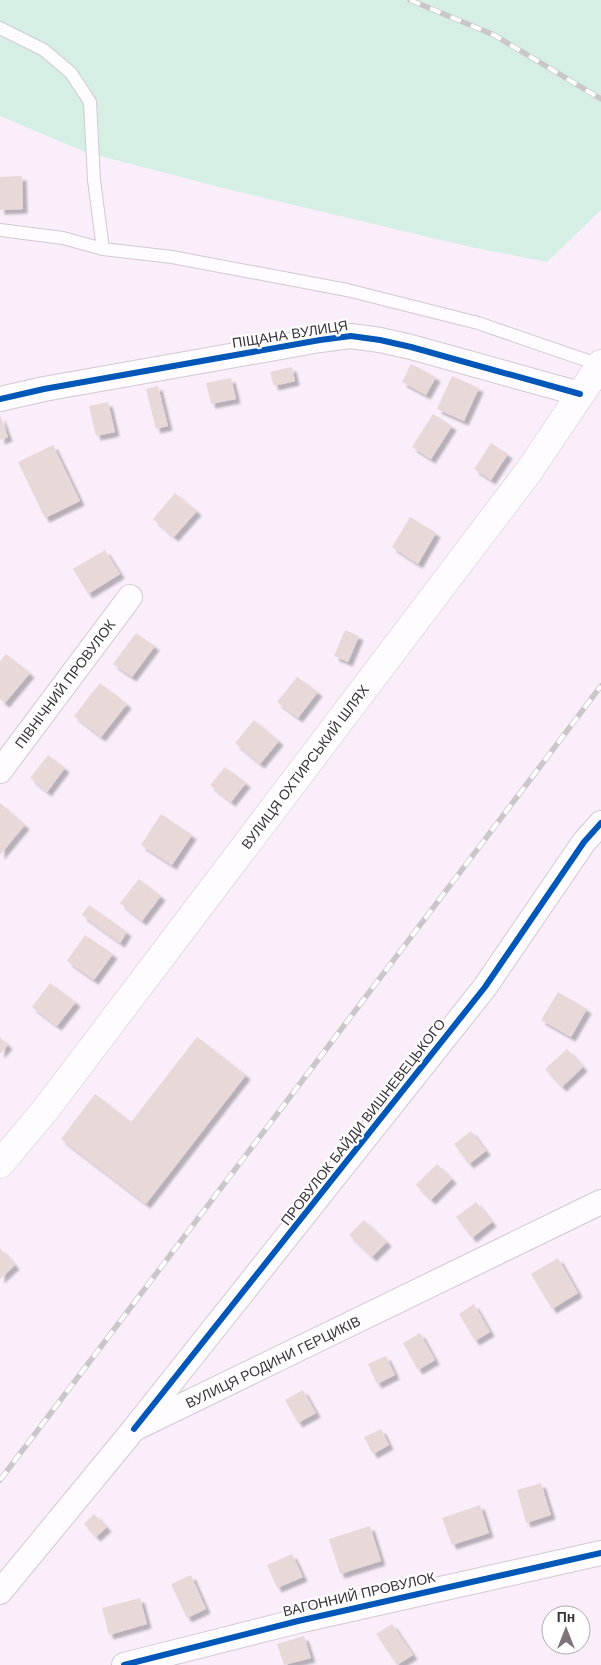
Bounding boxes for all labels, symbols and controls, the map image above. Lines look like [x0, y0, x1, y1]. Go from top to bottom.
street label: ПІЩАНА ВУЛИЦЯ [231, 317, 349, 351]
street label: ПІВНІЧНИЙ ПРОВУЛОК [11, 616, 119, 751]
street label: ВУЛИЦЯ ОХТИРСЬКИЙ ШЛЯХ [237, 681, 372, 852]
street label: ПРОВУЛОК БАЙДИ ВИШНЕВЕЦЬКОГО [277, 1015, 449, 1228]
street label: ВУЛИЦЯ РОДИНИ ГЕРЦИКІВ [183, 1313, 363, 1411]
street label: ВАГОННИЙ ПРОВУЛОК [281, 1568, 437, 1619]
north arrow [541, 1605, 591, 1655]
text: Пн [557, 1609, 575, 1625]

